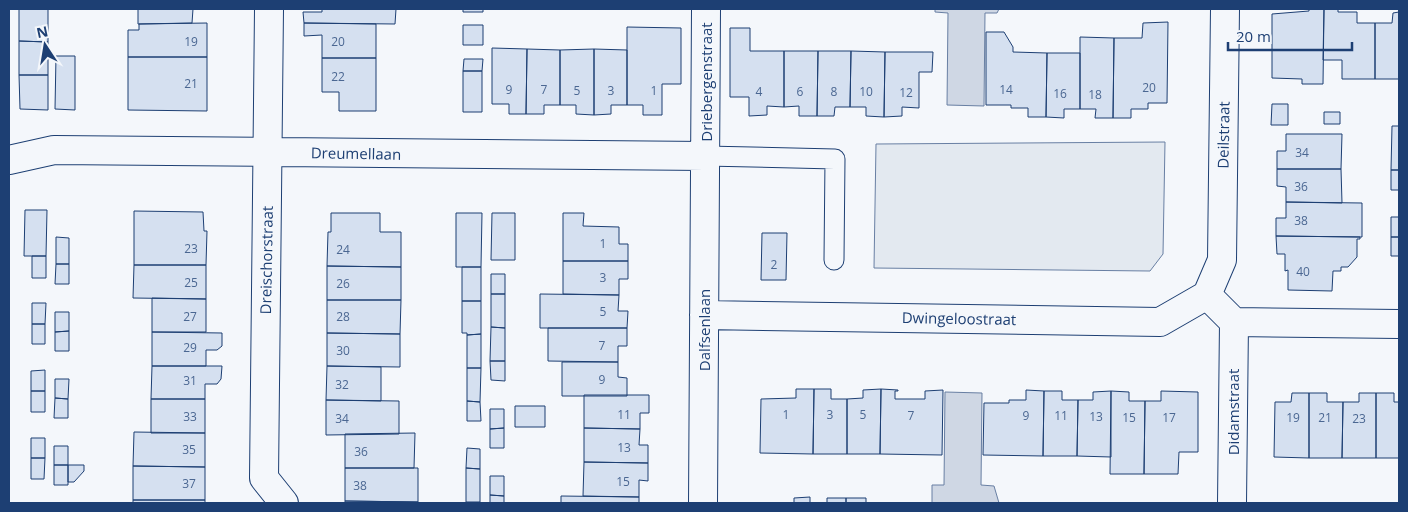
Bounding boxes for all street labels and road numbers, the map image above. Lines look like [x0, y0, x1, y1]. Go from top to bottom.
street label: Driebergenstraat [696, 22, 716, 142]
street label: Deilstraat [1212, 101, 1234, 169]
street label: Dreumellaan [311, 142, 401, 164]
street label: Dreischorstraat [255, 206, 277, 314]
street label: Dalfsenlaan [694, 289, 714, 371]
street label: Dwingeloostraat [902, 307, 1016, 329]
street label: Didamstraat [1223, 369, 1243, 455]

